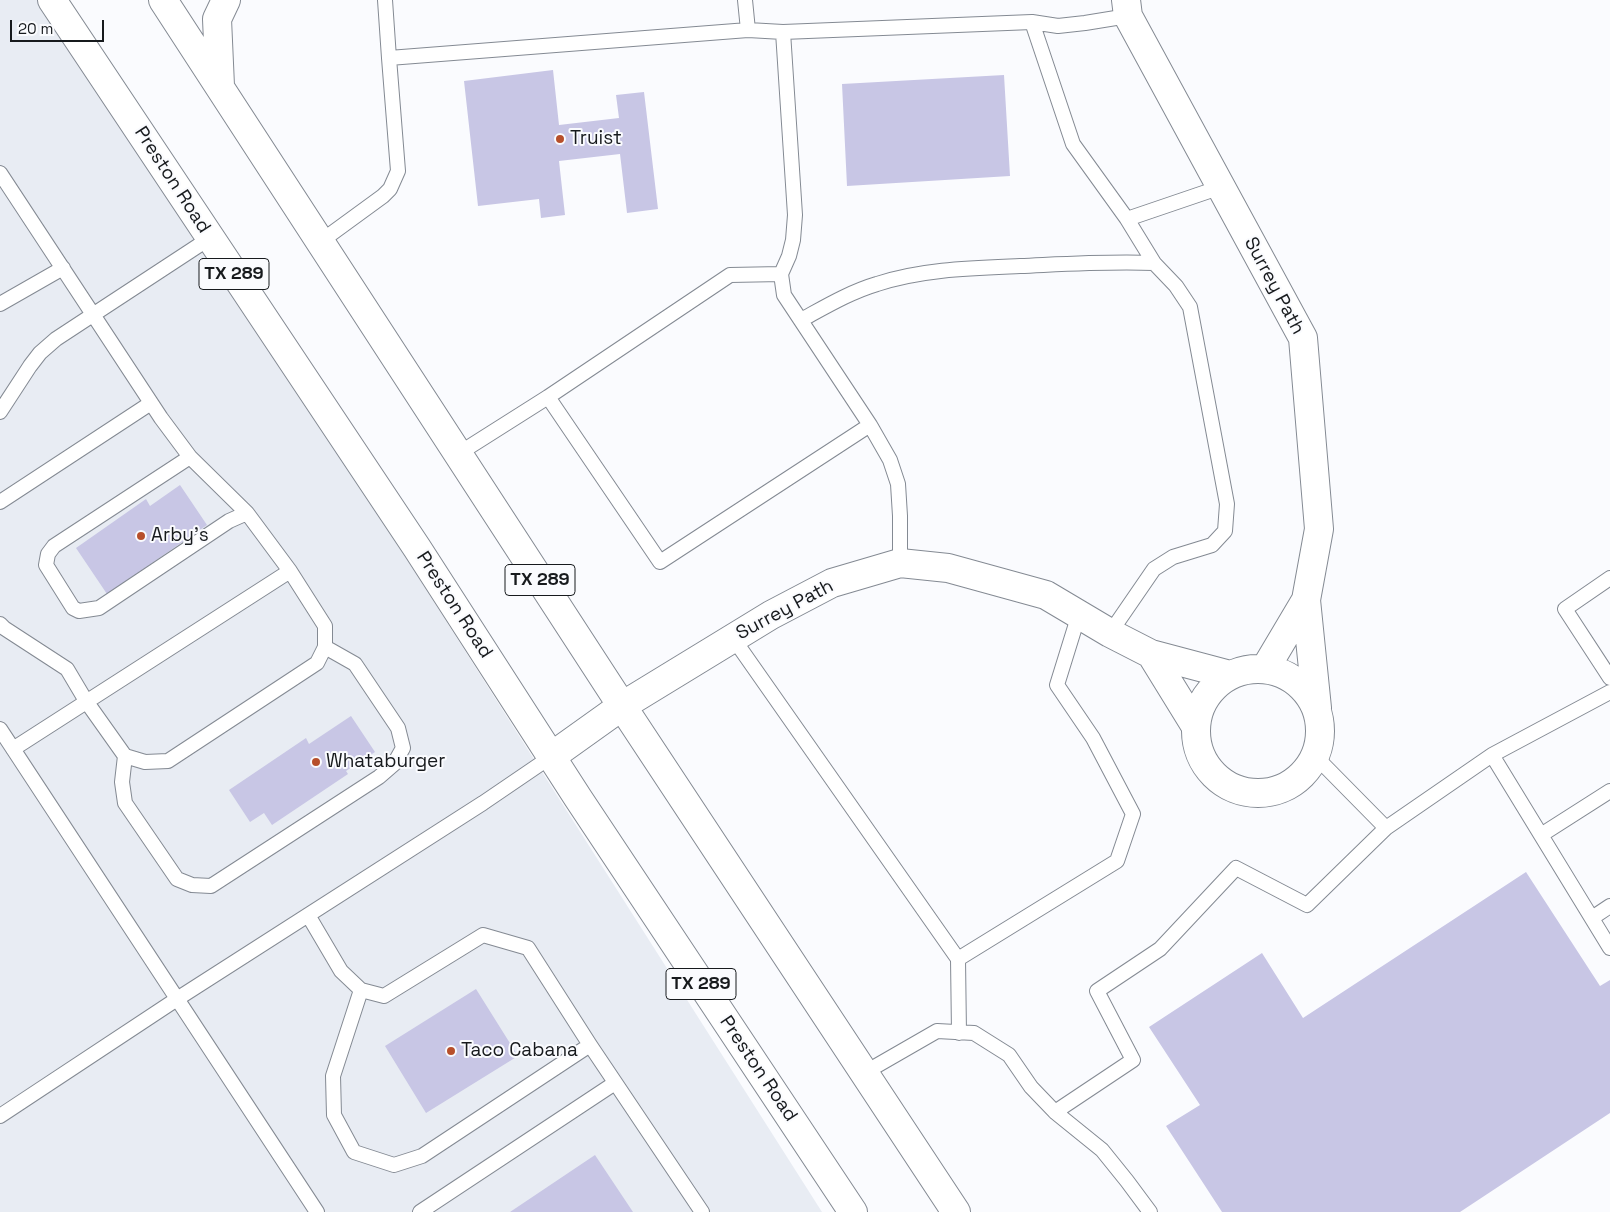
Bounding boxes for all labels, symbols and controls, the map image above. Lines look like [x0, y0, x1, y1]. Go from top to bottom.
scale bar [12, 10, 106, 42]
text: 20 m [18, 19, 53, 38]
street label: Preston Road [129, 122, 215, 238]
place label: Truist [570, 128, 622, 150]
marker: Truist [554, 133, 566, 145]
street label: Surrey Path [1239, 233, 1309, 339]
road number: TX 289 [199, 258, 269, 290]
place label: Arby's [151, 525, 209, 547]
marker: Arby's [135, 530, 147, 542]
street label: Preston Road [411, 547, 497, 663]
road number: TX 289 [505, 564, 575, 596]
street label: Surrey Path [732, 575, 838, 645]
place label: Whataburger [326, 751, 445, 773]
marker: Whataburger [310, 756, 322, 768]
road number: TX 289 [666, 969, 736, 1000]
street label: Preston Road [714, 1012, 802, 1126]
place label: Taco Cabana [461, 1040, 578, 1062]
marker: Taco Cabana [445, 1045, 457, 1057]

